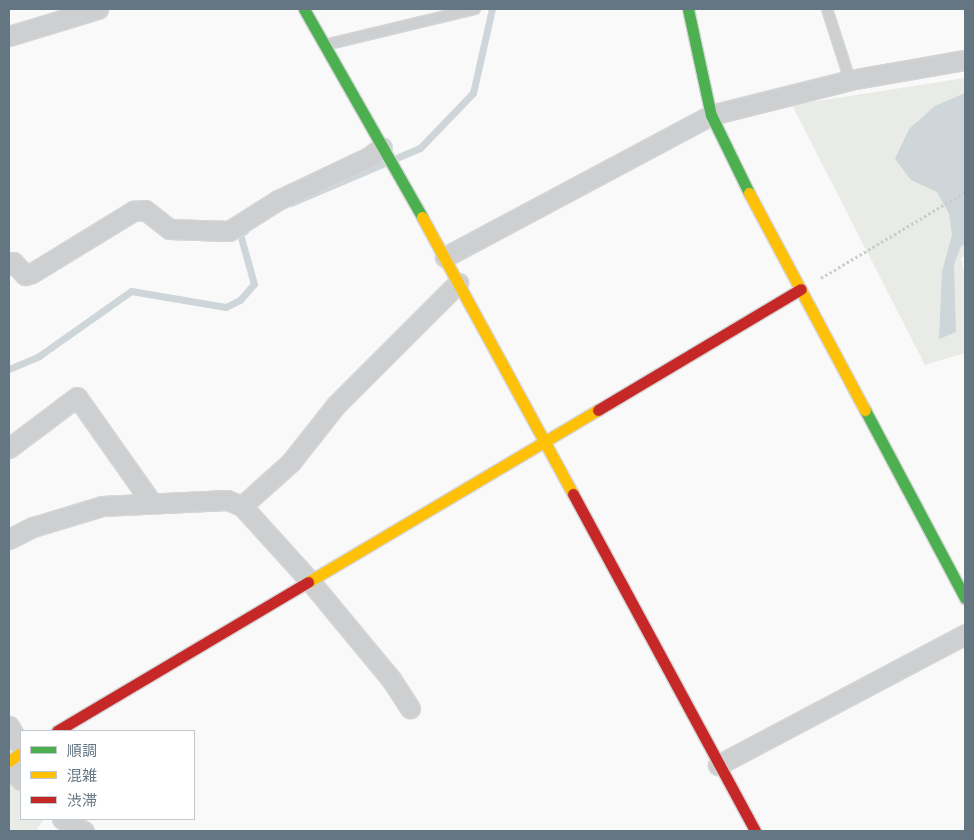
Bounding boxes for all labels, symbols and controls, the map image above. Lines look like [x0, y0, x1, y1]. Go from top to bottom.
legend [20, 730, 195, 820]
text: 順調 [67, 741, 97, 759]
text: 混雑 [67, 766, 97, 784]
text: 渋滞 [67, 791, 97, 809]

